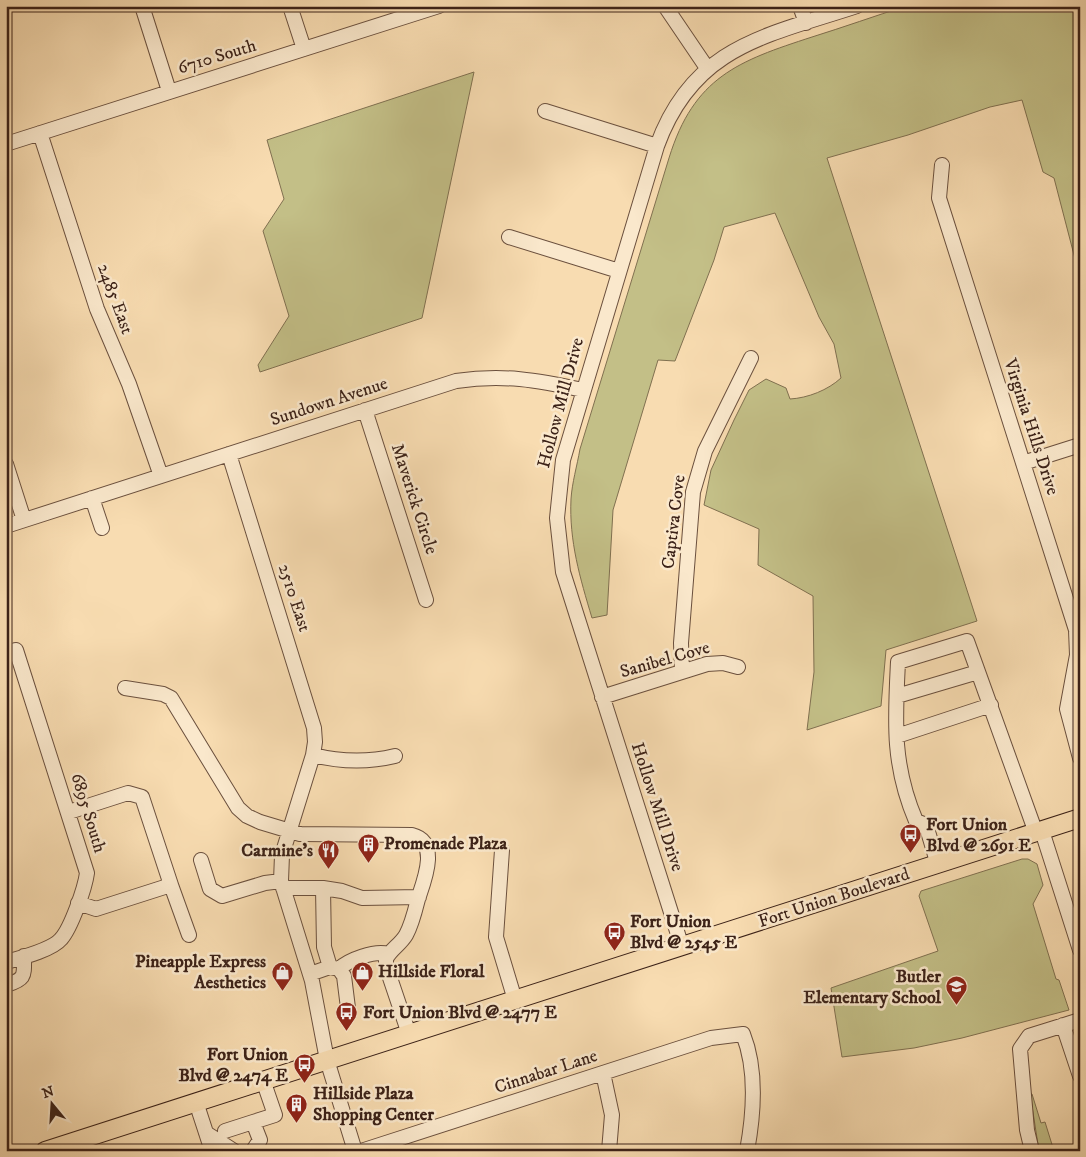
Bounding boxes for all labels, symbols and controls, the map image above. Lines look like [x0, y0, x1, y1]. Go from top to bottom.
street label: 6710 South [175, 34, 259, 79]
street label: 2485 East [92, 261, 138, 337]
street label: Hollow Mill Drive [533, 335, 589, 471]
street label: Virginia Hills Drive [998, 355, 1063, 498]
street label: Sundown Avenue [268, 373, 390, 431]
street label: Maverick Circle [386, 441, 442, 557]
street label: Captiva Cove [657, 474, 691, 570]
street label: 2510 East [273, 561, 315, 635]
street label: Sanibel Cove [618, 637, 712, 683]
street label: Hollow Mill Drive [626, 740, 688, 874]
street label: 6895 South [65, 770, 111, 856]
place label: Fort Union Blvd @ 2691 E [926, 814, 1031, 857]
bus stop icon: Fort Union Blvd @ 2691 E [898, 823, 922, 854]
building icon: Promenade Plaza [356, 832, 380, 863]
place label: Promenade Plaza [384, 833, 507, 855]
restaurant icon: Carmine's [317, 839, 341, 870]
place label: Carmine's [241, 840, 313, 862]
street label: Fort Union Boulevard [756, 863, 912, 933]
place label: Fort Union Blvd @ 2545 E [630, 911, 738, 954]
bus stop icon: Fort Union Blvd @ 2545 E [602, 920, 626, 951]
place label: Pineapple Express Aesthetics [135, 951, 266, 994]
shop icon: Pineapple Express Aesthetics [270, 960, 294, 991]
shop icon: Hillside Floral [350, 960, 374, 991]
place label: Hillside Floral [378, 961, 485, 983]
place label: Butler Elementary School [803, 966, 942, 1009]
school or university icon: Butler Elementary School [945, 975, 969, 1006]
bus stop icon: Fort Union Blvd @ 2477 E [335, 1001, 359, 1032]
place label: Fort Union Blvd @ 2477 E [363, 1002, 557, 1024]
place label: Fort Union Blvd @ 2474 E [179, 1044, 289, 1087]
street label: Cinnabar Lane [492, 1045, 600, 1099]
bus stop icon: Fort Union Blvd @ 2474 E [292, 1053, 316, 1084]
north arrow [28, 1080, 78, 1130]
text: N [40, 1082, 57, 1103]
place label: Hillside Plaza Shopping Center [313, 1083, 434, 1126]
building icon: Hillside Plaza Shopping Center [285, 1092, 309, 1123]

